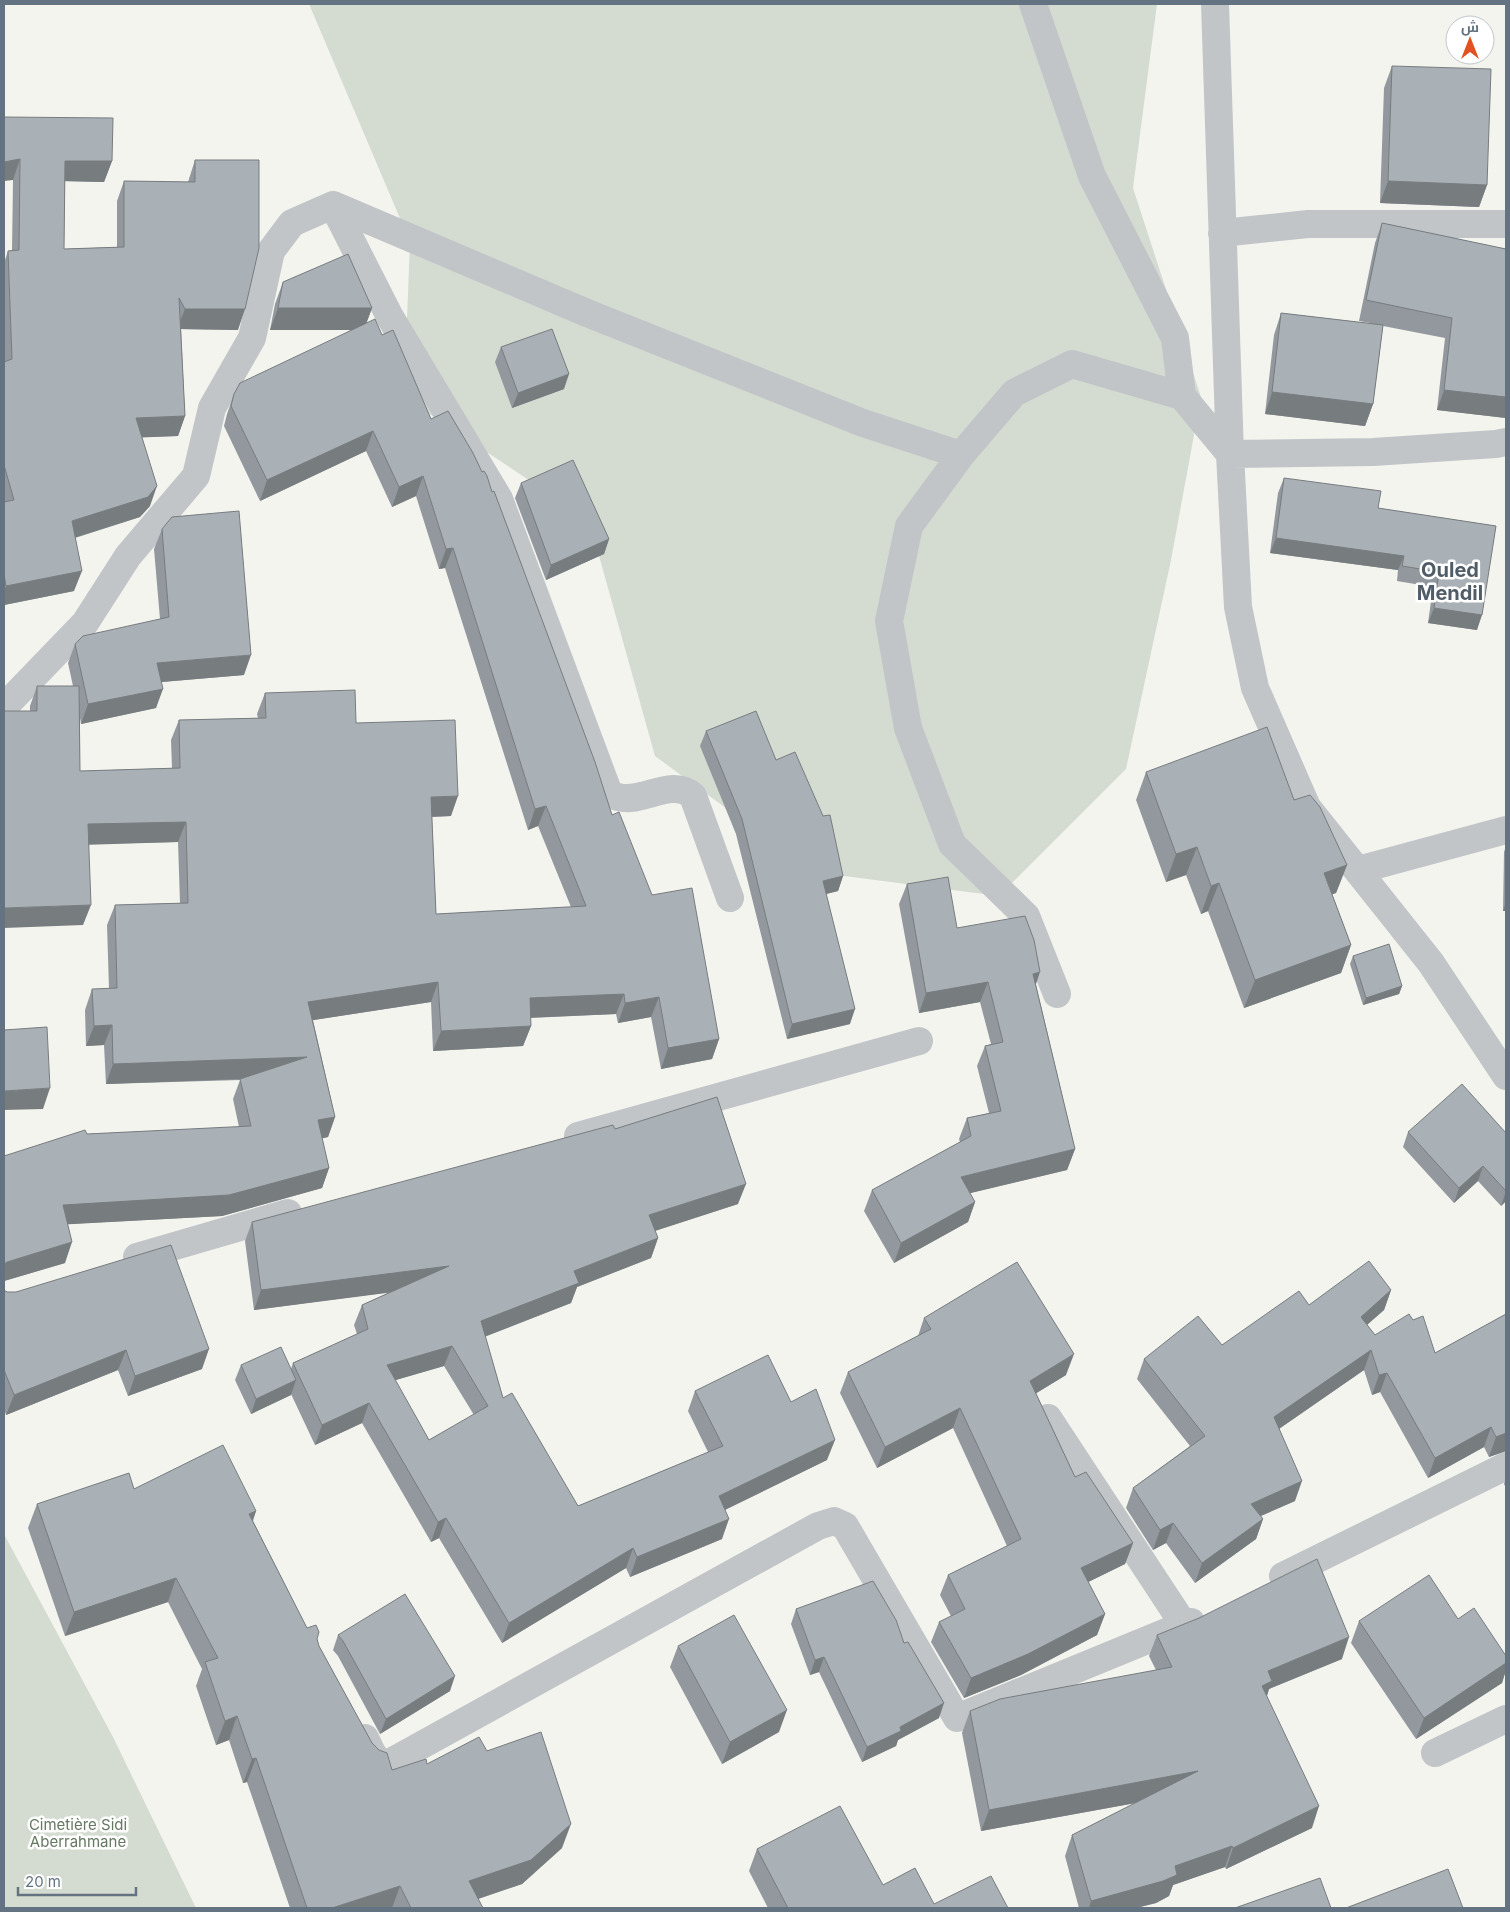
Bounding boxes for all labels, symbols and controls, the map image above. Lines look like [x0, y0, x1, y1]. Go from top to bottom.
north arrow [1445, 15, 1495, 65]
text: ش [1461, 18, 1479, 36]
district label: Ouled Mendil [1417, 558, 1483, 605]
park label: Cimetière Sidi Aberrahmane [29, 1815, 127, 1851]
scale bar [18, 1864, 135, 1896]
text: 20 m [25, 1872, 61, 1891]

